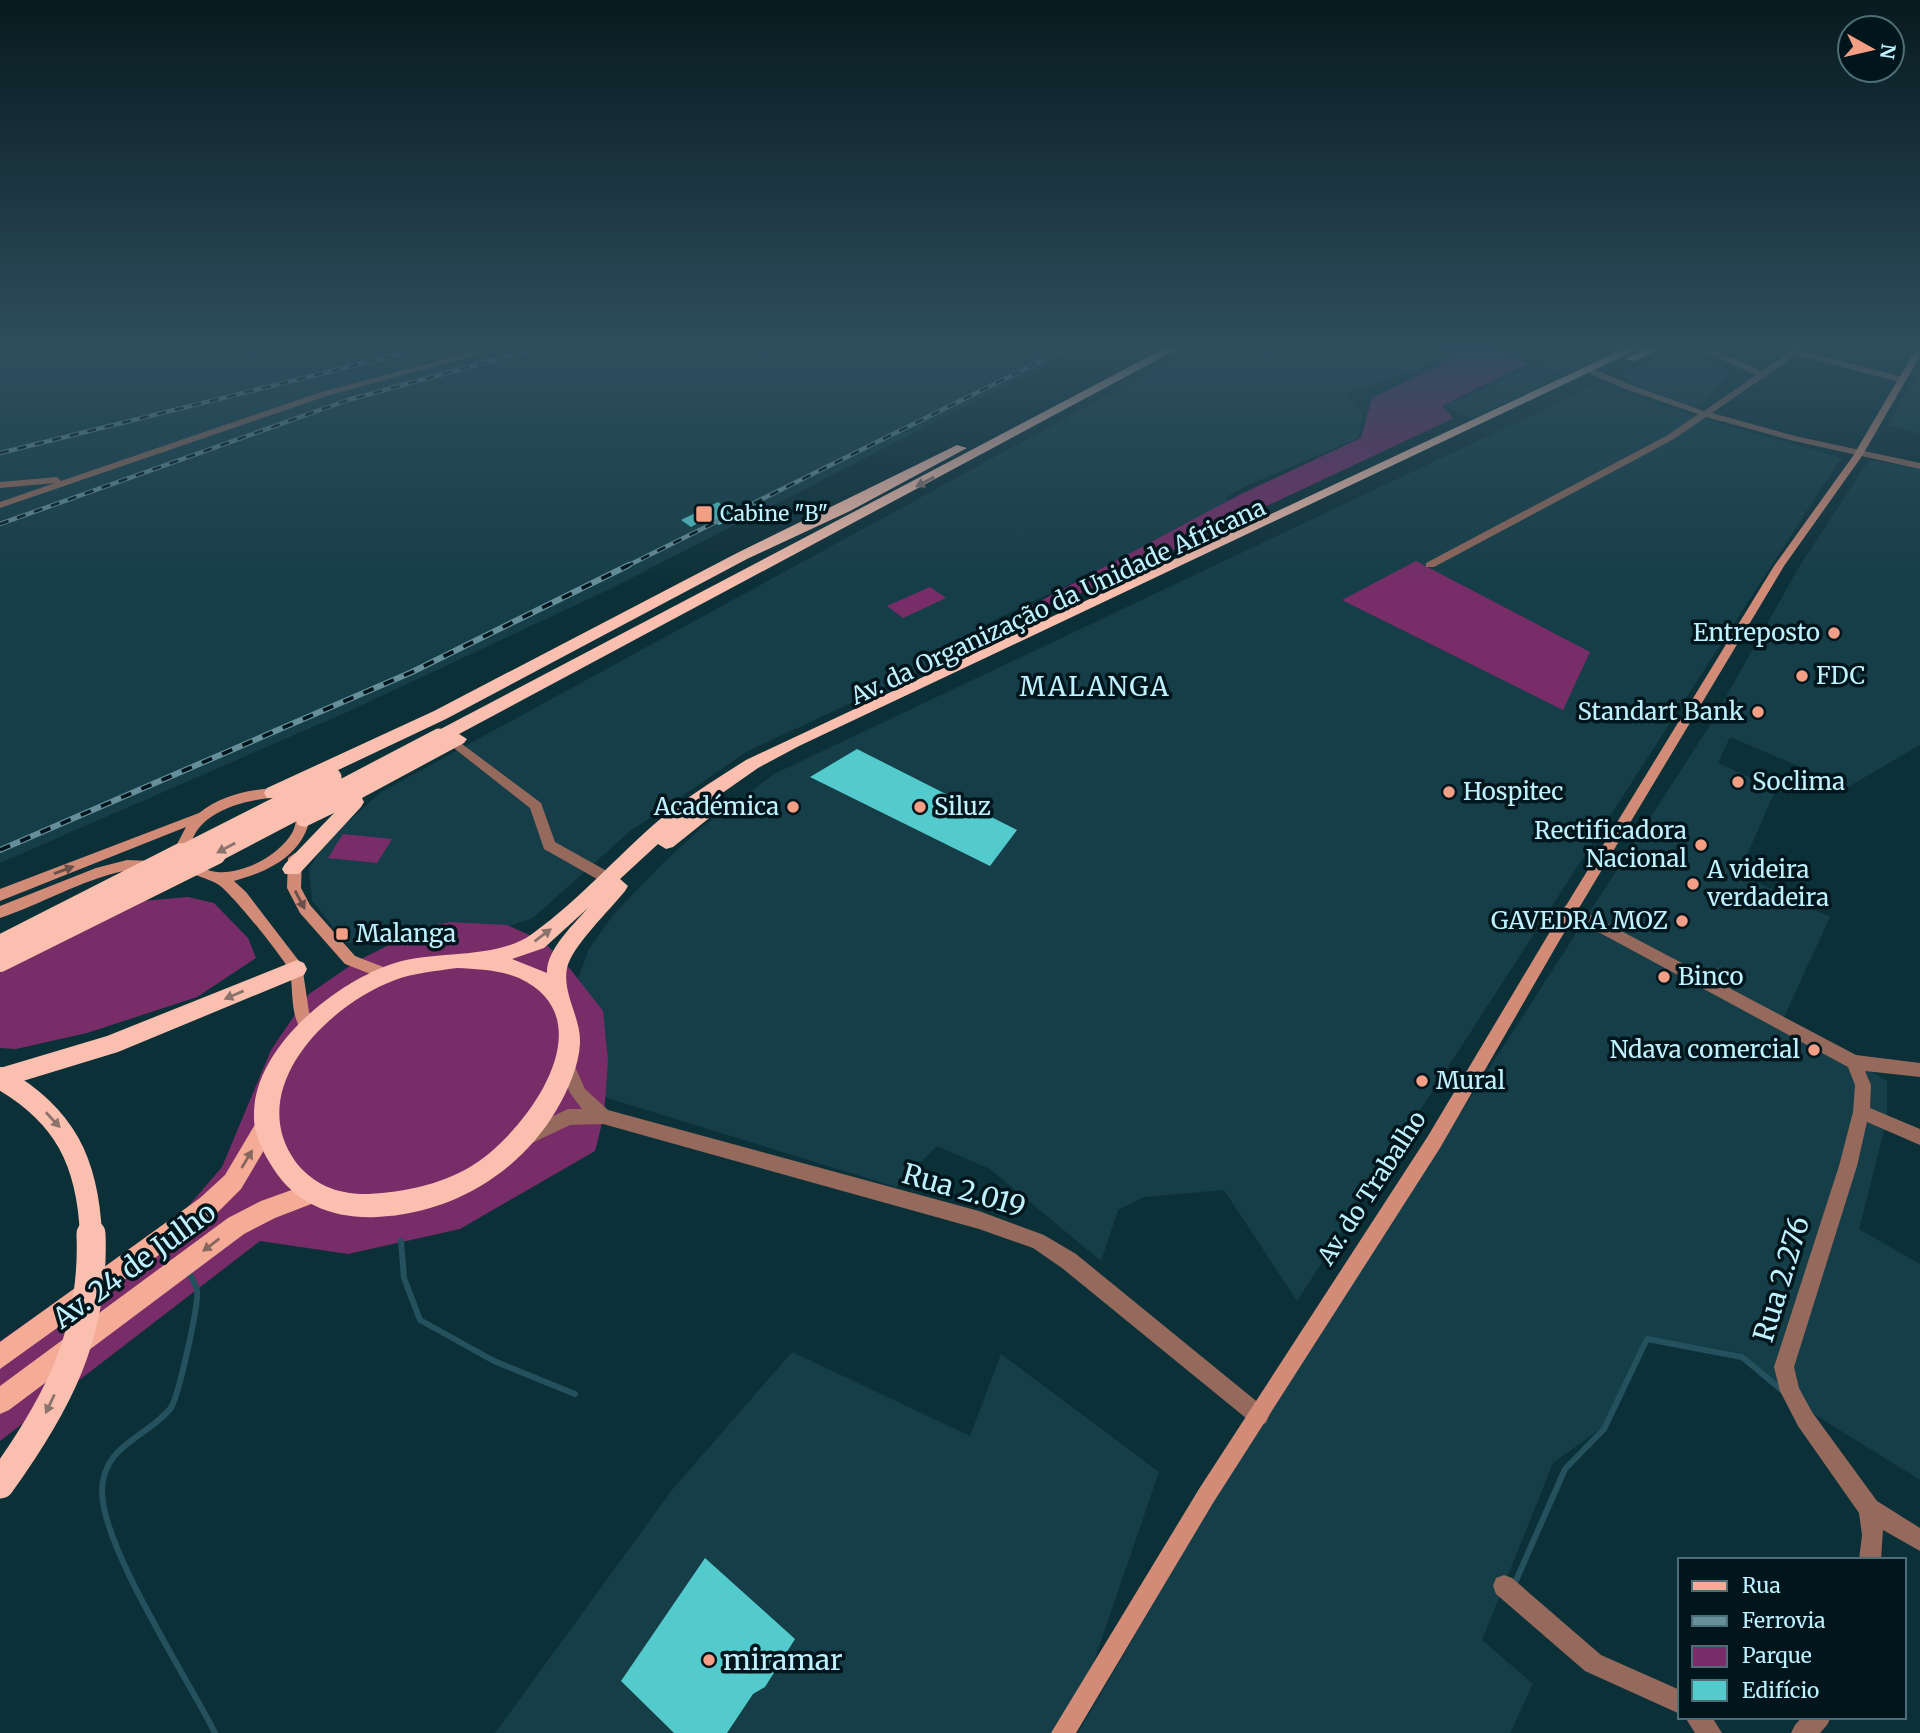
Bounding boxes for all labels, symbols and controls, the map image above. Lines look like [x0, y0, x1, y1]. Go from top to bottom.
north arrow [1836, 14, 1906, 84]
text: N [1875, 42, 1901, 60]
one-way arrow [915, 476, 934, 488]
street label: Av. da Organização da Unidade Africana [844, 491, 1270, 712]
place label: Cabine "B" [720, 500, 828, 527]
marker: Cabine "B" [694, 504, 714, 524]
place label: Entreposto [1693, 617, 1820, 648]
marker: Entreposto [1826, 625, 1842, 641]
place label: FDC [1816, 660, 1865, 691]
marker: FDC [1794, 668, 1810, 684]
district label: MALANGA [1019, 670, 1171, 703]
place label: Standart Bank [1578, 696, 1745, 727]
marker: Standart Bank [1750, 704, 1766, 720]
place label: Soclima [1752, 766, 1845, 797]
marker: Soclima [1730, 774, 1746, 790]
place label: Hospitec [1463, 776, 1564, 807]
marker: Hospitec [1441, 784, 1457, 800]
place label: Académica [653, 791, 779, 822]
place label: Siluz [934, 791, 991, 822]
marker: Académica [785, 799, 801, 815]
marker: Siluz [912, 799, 928, 815]
place label: Rectificadora Nacional [1534, 815, 1687, 874]
marker: Rectificadora Nacional [1693, 837, 1709, 853]
one-way arrow [216, 843, 236, 854]
place label: A videira verdadeira [1706, 854, 1829, 913]
one-way arrow [53, 865, 74, 876]
marker: A videira verdadeira [1685, 876, 1701, 892]
one-way arrow [295, 890, 306, 910]
place label: GAVEDRA MOZ [1491, 905, 1668, 936]
marker: GAVEDRA MOZ [1674, 913, 1690, 929]
place label: Malanga [356, 918, 456, 949]
marker: Malanga [334, 926, 350, 942]
one-way arrow [534, 928, 552, 943]
place label: Binco [1678, 961, 1744, 992]
marker: Binco [1656, 969, 1672, 985]
one-way arrow [223, 989, 244, 1000]
place label: Ndava comercial [1610, 1034, 1800, 1065]
marker: Ndava comercial [1806, 1042, 1822, 1058]
place label: Mural [1436, 1065, 1505, 1096]
marker: Mural [1414, 1073, 1430, 1089]
street label: Av. do Trabalho [1310, 1105, 1433, 1271]
one-way arrow [45, 1111, 61, 1128]
one-way arrow [240, 1150, 253, 1169]
street label: Rua 2.019 [898, 1155, 1030, 1225]
street label: Av. 24 de Julho [45, 1194, 223, 1337]
street label: Rua 2.276 [1745, 1212, 1817, 1346]
one-way arrow [202, 1238, 220, 1252]
one-way arrow [44, 1393, 55, 1414]
legend [1678, 1558, 1906, 1719]
text: Rua [1742, 1572, 1781, 1599]
text: Ferrovia [1742, 1607, 1826, 1634]
place label: miramar [723, 1642, 843, 1678]
text: Parque [1742, 1642, 1812, 1669]
marker: miramar [701, 1652, 717, 1668]
text: Edifício [1742, 1677, 1819, 1704]

